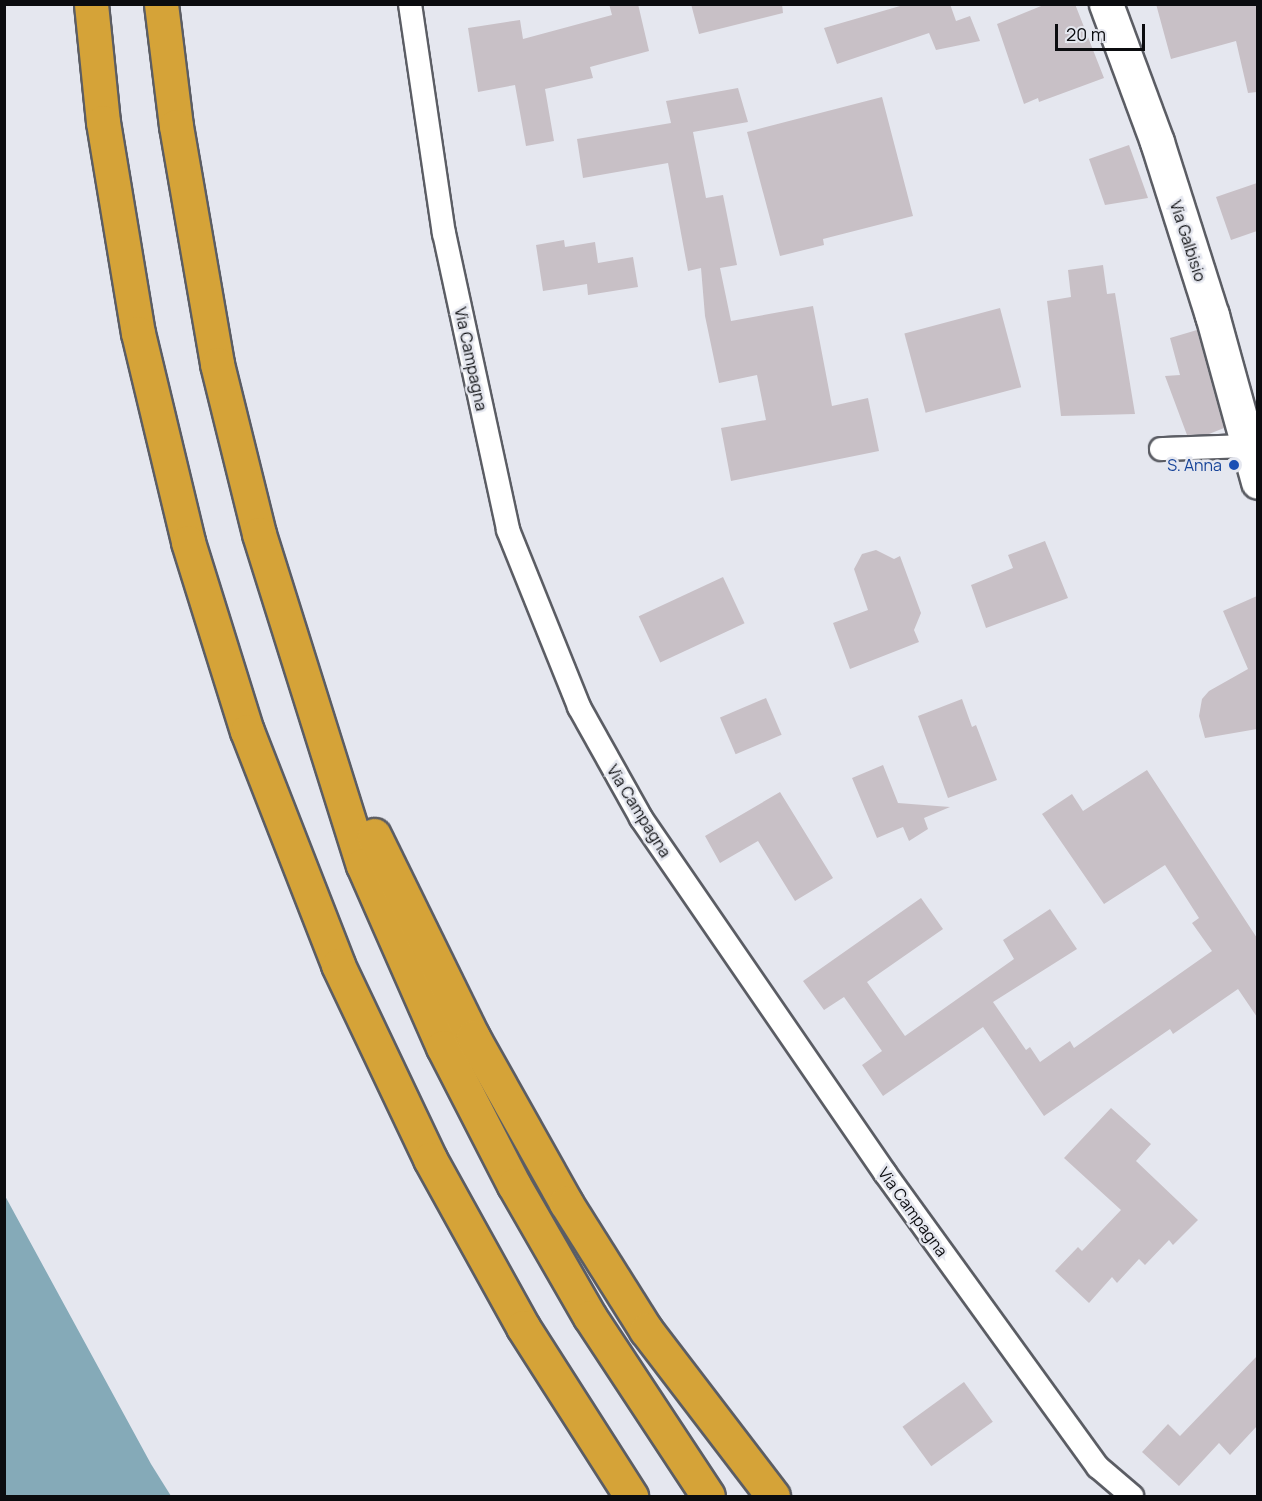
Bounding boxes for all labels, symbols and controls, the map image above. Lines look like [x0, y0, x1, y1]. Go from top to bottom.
scale bar [1058, 12, 1148, 50]
text: 20 m [1066, 22, 1106, 46]
street label: Via Galbisio [1166, 198, 1210, 284]
street label: Via Campagna [451, 306, 491, 412]
place label: S. Anna [1167, 455, 1222, 475]
marker: S. Anna [1227, 458, 1241, 472]
street label: Via Campagna [603, 761, 675, 861]
street label: Via Campagna [874, 1164, 952, 1260]

